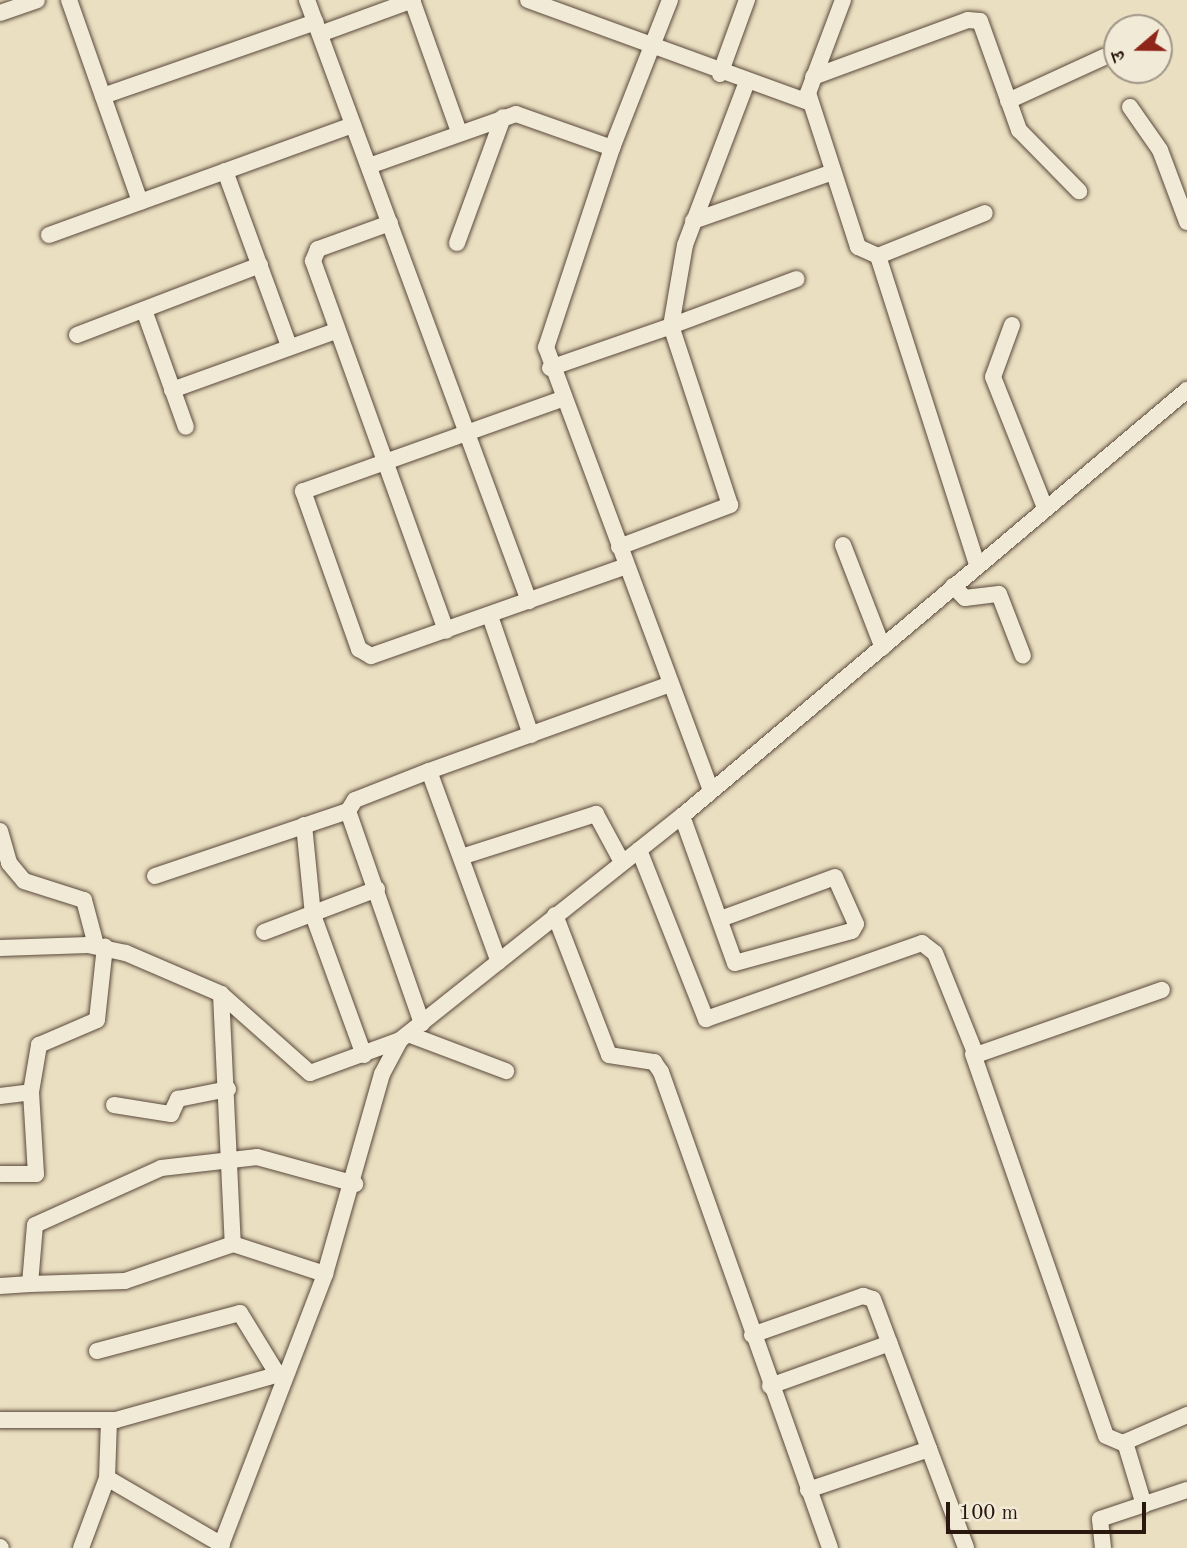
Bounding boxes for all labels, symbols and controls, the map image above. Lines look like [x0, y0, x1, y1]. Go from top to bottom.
north arrow [1103, 14, 1173, 84]
text: उ [1109, 48, 1130, 63]
scale bar [949, 1488, 1148, 1532]
text: 100 m [959, 1503, 1018, 1524]

